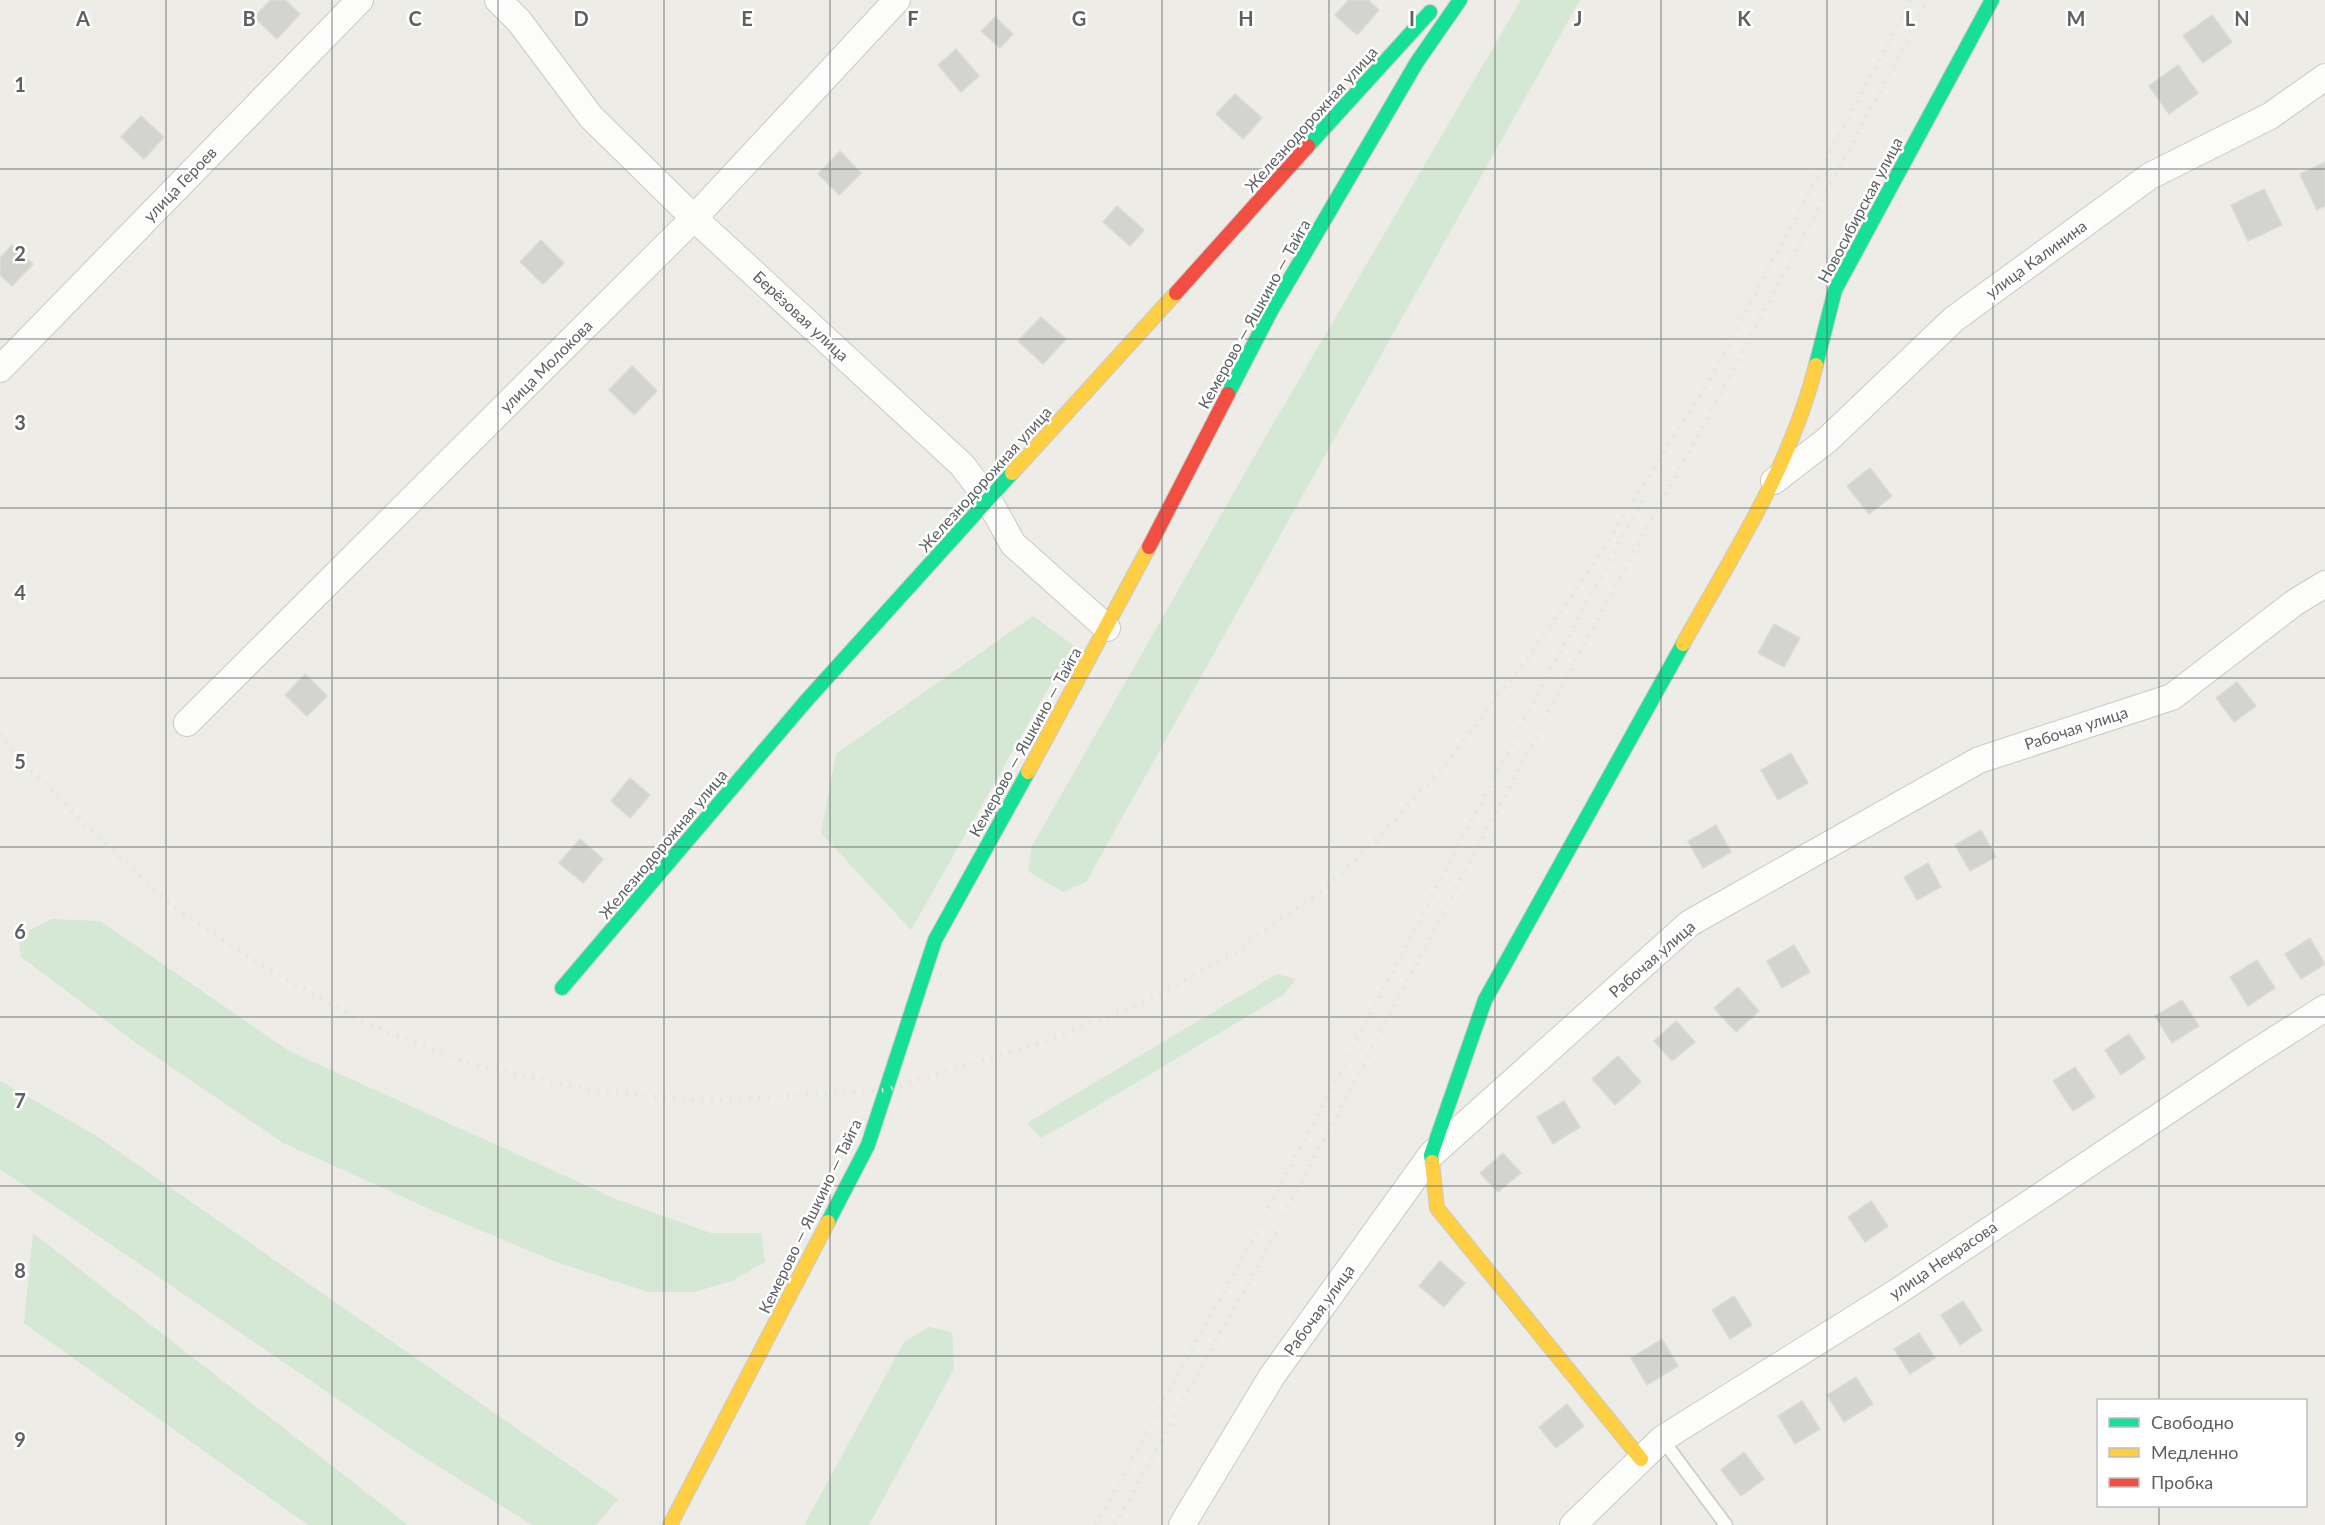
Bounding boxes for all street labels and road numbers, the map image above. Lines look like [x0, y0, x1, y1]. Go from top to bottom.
street label: Железнодорожная улица [1240, 42, 1381, 195]
street label: Новосибирская улица [1813, 134, 1906, 286]
street label: улица Героев [139, 142, 220, 225]
street label: Кемерово — Яшкино — Тайга [1193, 216, 1314, 412]
street label: улица Калинина [1982, 216, 2090, 302]
street label: Берёзовая улица [750, 267, 853, 365]
street label: улица Молокова [496, 316, 596, 416]
street label: Железнодорожная улица [914, 402, 1055, 555]
street label: Кемерово — Яшкино — Тайга [964, 644, 1085, 840]
street label: Рабочая улица [2022, 702, 2130, 753]
street label: Железнодорожная улица [595, 765, 731, 922]
street label: Рабочая улица [1605, 916, 1699, 1001]
street label: Кемерово — Яшкино — Тайга [754, 1116, 865, 1316]
street label: улица Некрасова [1885, 1217, 2000, 1303]
street label: Рабочая улица [1279, 1261, 1358, 1359]

